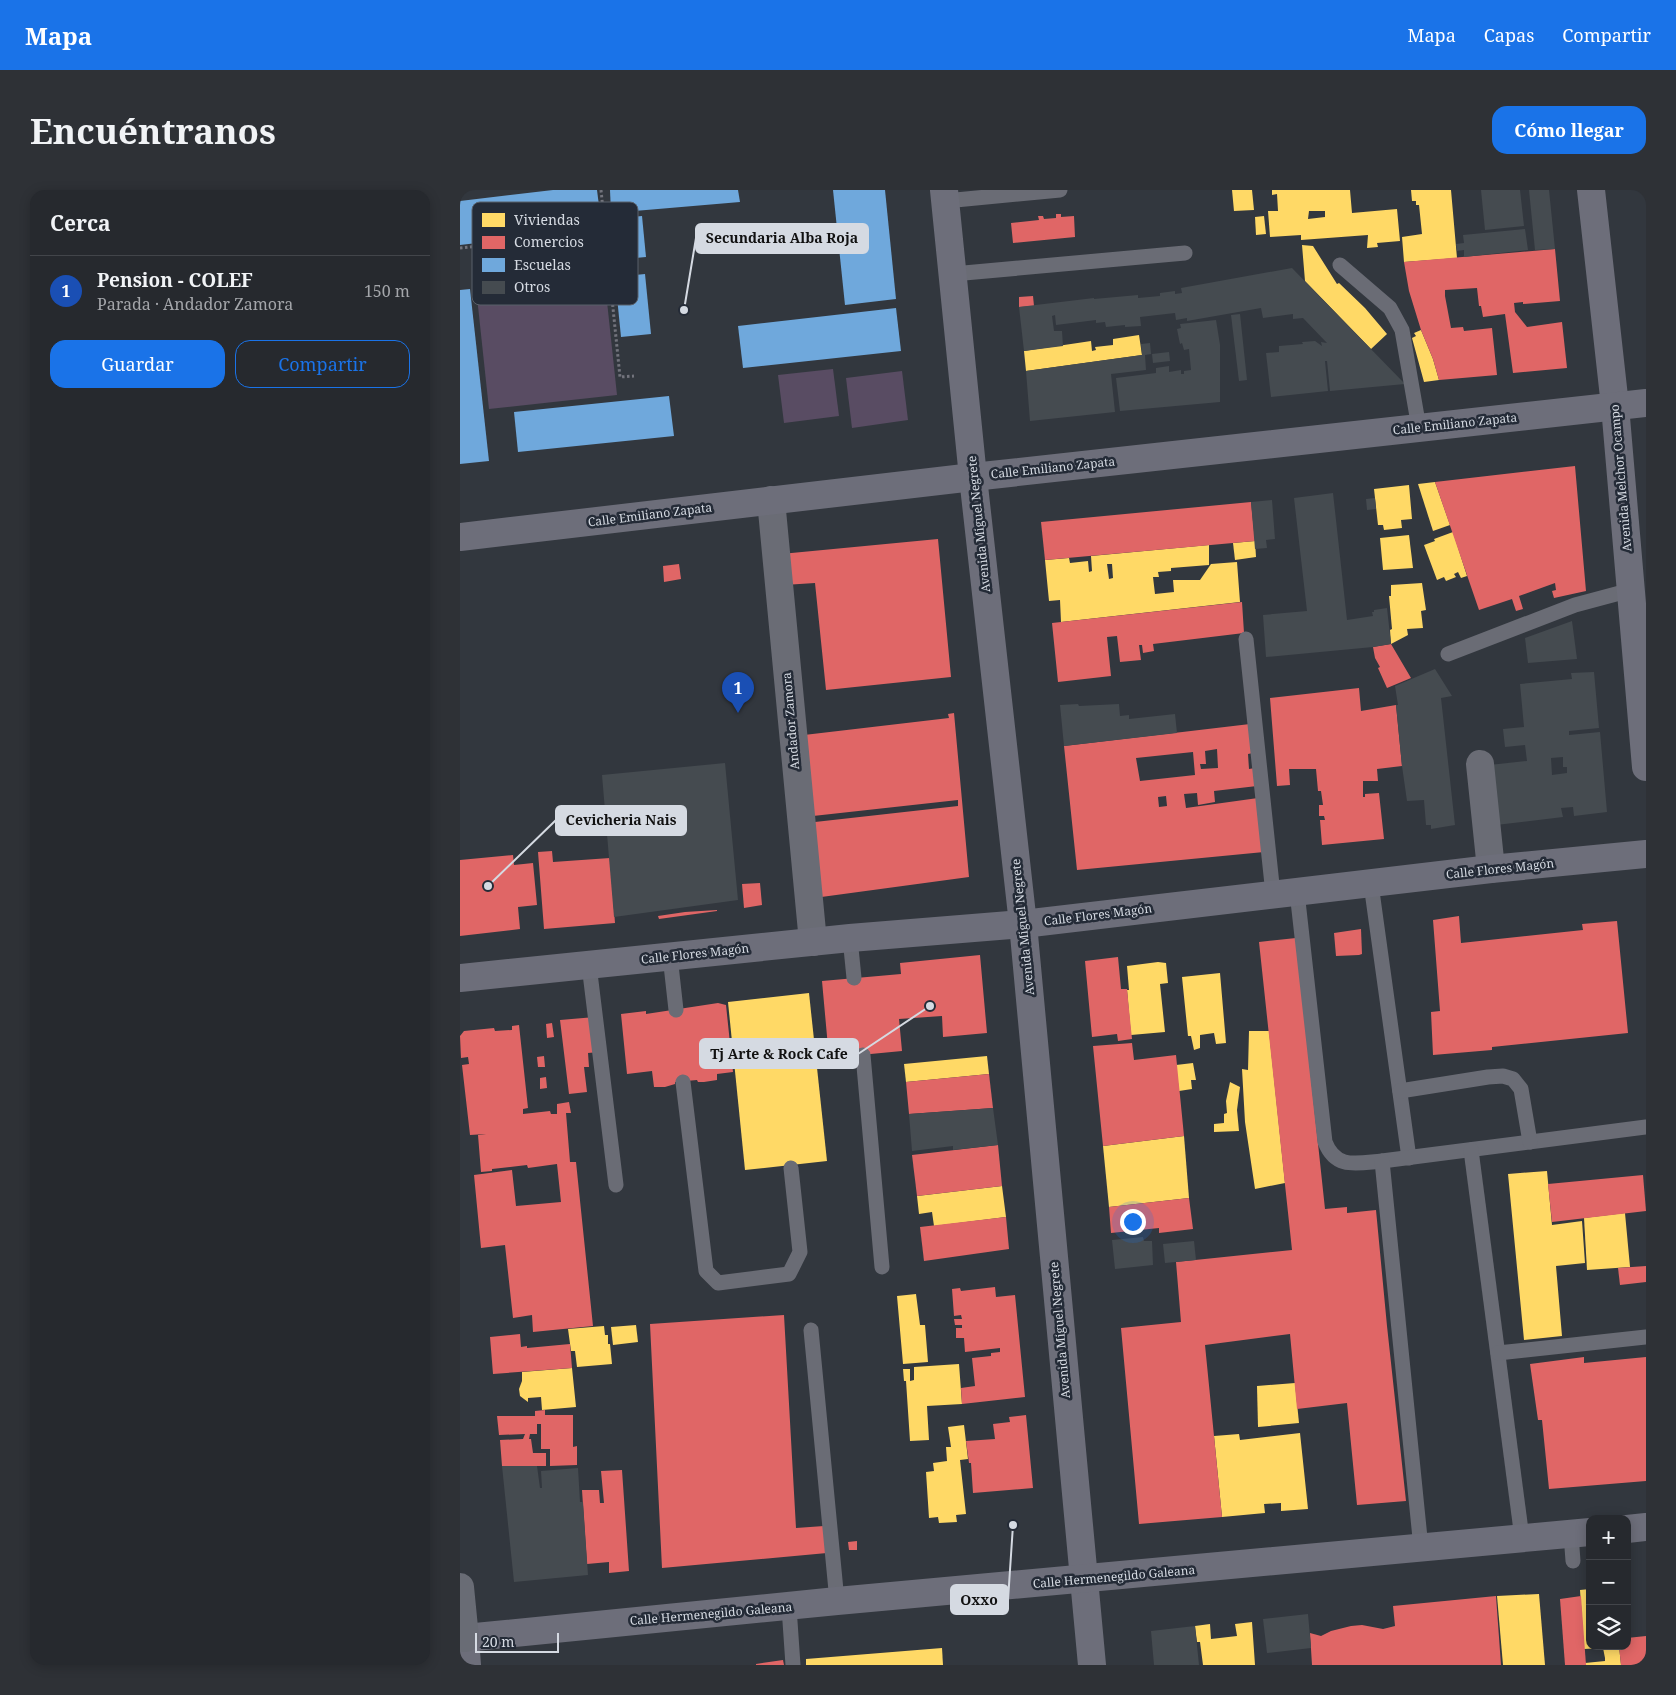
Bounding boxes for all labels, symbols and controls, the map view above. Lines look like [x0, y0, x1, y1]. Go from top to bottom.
text: Mapa [25, 19, 92, 52]
text: Mapa [1408, 23, 1456, 47]
text: Capas [1484, 23, 1534, 47]
text: Compartir [1562, 23, 1651, 47]
button: Cómo llegar [1492, 106, 1646, 154]
text: Encuéntranos [30, 107, 276, 154]
legend [472, 202, 638, 305]
text: Cerca [50, 209, 111, 237]
text: Viviendas [514, 210, 580, 229]
callout: Secundaria Alba Roja [696, 224, 868, 253]
text: Secundaria Alba Roja [706, 228, 858, 247]
text: Comercios [514, 232, 584, 251]
text: Escuelas [514, 255, 571, 274]
text: Pension - COLEF [97, 267, 253, 293]
text: Otros [514, 277, 550, 296]
text: 1 [61, 280, 71, 302]
text: 150 m [364, 280, 410, 302]
text: Parada · Andador Zamora [97, 293, 293, 315]
button: Guardar [50, 340, 225, 388]
button: Compartir [235, 340, 410, 388]
street label: Avenida Melchor Ocampo [1606, 404, 1635, 552]
street label: Calle Emiliano Zapata [1392, 409, 1518, 438]
street label: Calle Emiliano Zapata [990, 453, 1116, 482]
street label: Avenida Miguel Negrete [963, 455, 994, 593]
street label: Calle Emiliano Zapata [587, 498, 713, 531]
street label: Andador Zamora [778, 671, 803, 770]
pin: 1 [722, 672, 754, 713]
callout: Cevicheria Nais [556, 806, 686, 835]
text: Cevicheria Nais [566, 810, 677, 829]
street label: Calle Flores Magón [1445, 854, 1555, 883]
street label: Avenida Miguel Negrete [1007, 858, 1038, 996]
street label: Calle Flores Magón [1043, 899, 1153, 930]
street label: Calle Flores Magón [640, 939, 750, 968]
callout: Tj Arte & Rock Cafe [700, 1039, 858, 1068]
text: Tj Arte & Rock Cafe [710, 1044, 848, 1063]
your location [1120, 1209, 1146, 1235]
street label: Avenida Miguel Negrete [1045, 1261, 1074, 1399]
map controls [1586, 1515, 1631, 1650]
button: + [1586, 1515, 1631, 1560]
button: − [1586, 1560, 1631, 1605]
street label: Calle Hermenegildo Galeana [1032, 1561, 1196, 1592]
callout: Oxxo [951, 1585, 1008, 1614]
text: Oxxo [960, 1590, 998, 1609]
street label: Calle Hermenegildo Galeana [629, 1598, 793, 1629]
button: layers [1586, 1605, 1631, 1650]
scale bar [475, 1630, 559, 1653]
text: 20 m [482, 1632, 515, 1651]

